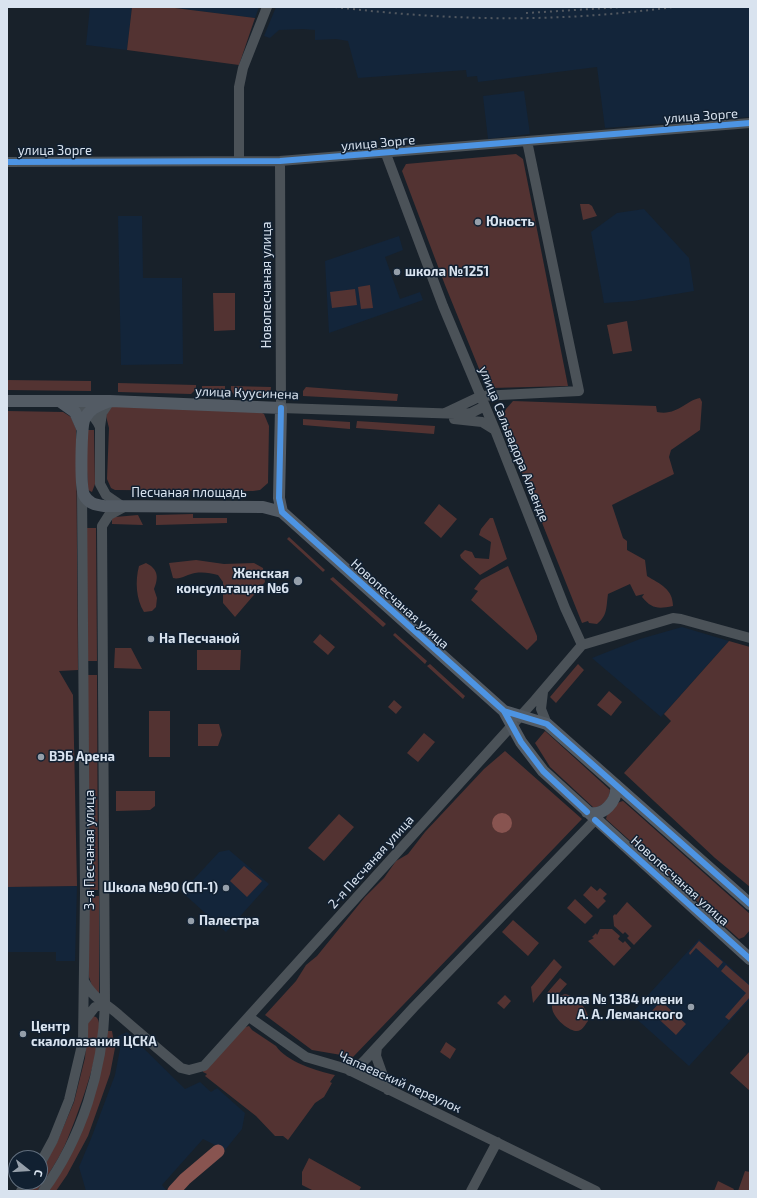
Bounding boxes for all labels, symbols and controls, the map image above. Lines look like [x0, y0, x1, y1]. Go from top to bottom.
street label: улица Зорге [663, 106, 739, 126]
street label: улица Зорге [340, 132, 416, 154]
street label: улица Зорге [18, 143, 92, 159]
place label: Юность [486, 214, 535, 230]
marker: Юность [473, 217, 483, 227]
street label: Новопесчаная улица [259, 222, 275, 348]
place label: школа №1251 [405, 264, 489, 280]
marker: школа №1251 [392, 267, 402, 277]
street label: улица Сальвадора Альенде [476, 364, 552, 524]
street label: улица Куусинена [195, 383, 299, 403]
street label: Песчаная площадь [131, 485, 247, 501]
street label: Новопесчаная улица [348, 556, 452, 652]
place label: Женская консультация №6 [176, 566, 289, 597]
marker: Женская консультация №6 [292, 575, 304, 587]
place label: На Песчаной [159, 631, 240, 647]
marker: На Песчаной [146, 634, 156, 644]
place label: ВЭБ Арена [49, 749, 115, 765]
marker: ВЭБ Арена [36, 752, 46, 762]
street label: 3-я Песчаная улица [82, 790, 98, 910]
street label: 2-я Песчаная улица [325, 812, 417, 912]
street label: Новопесчаная улица [628, 833, 732, 929]
place label: Школа №90 (СП-1) [103, 880, 218, 896]
marker: Школа №90 (СП-1) [221, 883, 231, 893]
place label: Палестра [199, 913, 259, 929]
marker: Палестра [186, 916, 196, 926]
place label: Школа № 1384 имени А. А. Леманского [547, 992, 683, 1023]
marker: Школа № 1384 имени А. А. Леманского [686, 1002, 696, 1012]
place label: Центр скалолазания ЦСКА [31, 1019, 157, 1050]
marker: Центр скалолазания ЦСКА [18, 1029, 28, 1039]
street label: Чапаевский переулок [336, 1048, 464, 1116]
north arrow [8, 1150, 48, 1190]
text: С [32, 1168, 46, 1178]

